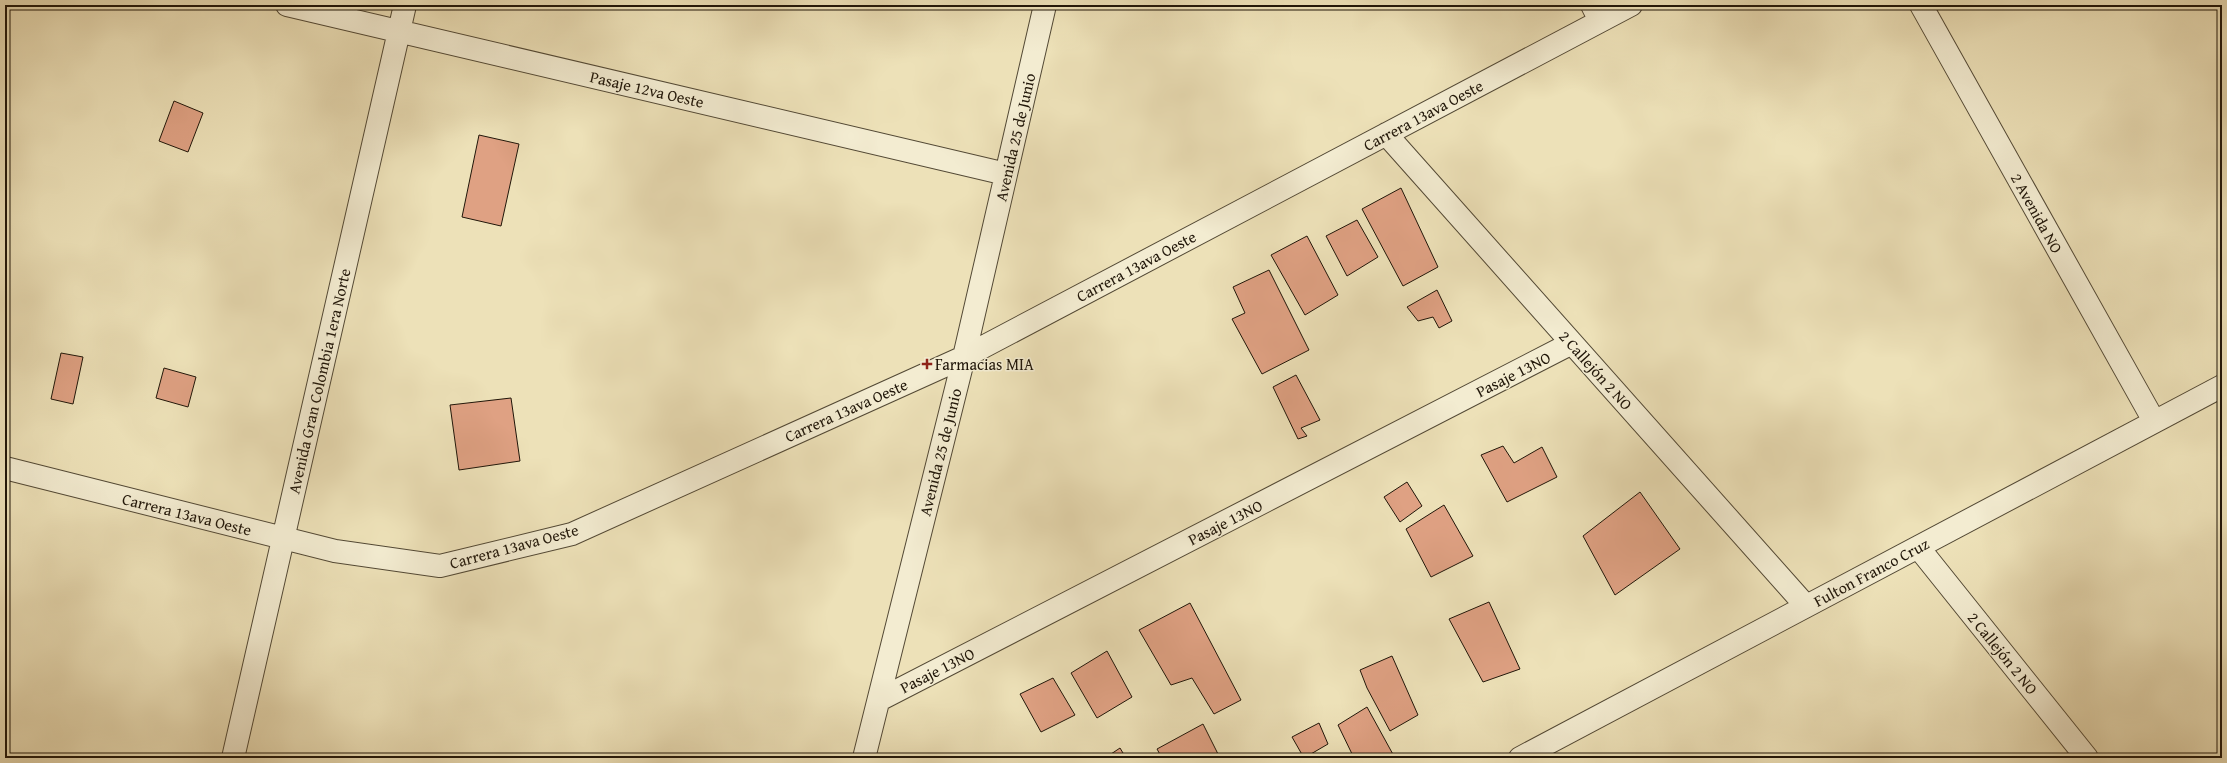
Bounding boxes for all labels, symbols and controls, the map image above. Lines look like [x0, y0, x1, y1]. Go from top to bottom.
street label: Pasaje 12va Oeste [588, 64, 706, 114]
street label: Avenida 25 de Junio [989, 71, 1041, 203]
street label: Carrera 13ava Oeste [1359, 73, 1487, 157]
street label: 2 Avenida NO [2005, 168, 2069, 258]
street label: Carrera 13ava Oeste [1072, 224, 1200, 308]
street label: Avenida Gran Colombia 1era Norte [281, 266, 357, 496]
street label: 2 Callejón 2 NO [1554, 325, 1639, 416]
street label: Pasaje 13NO [1471, 345, 1555, 403]
place label: Farmacias MIA [935, 352, 1034, 376]
marker: Farmacias MIA [922, 359, 932, 369]
street label: Carrera 13ava Oeste [781, 372, 911, 448]
street label: Avenida 25 de Junio [913, 386, 967, 518]
street label: Carrera 13ava Oeste [120, 486, 254, 542]
street label: Pasaje 13NO [1183, 493, 1267, 551]
street label: Carrera 13ava Oeste [447, 517, 581, 575]
street label: Fulton Franco Cruz [1809, 531, 1933, 613]
street label: 2 Callejón 2 NO [1962, 606, 2044, 700]
street label: Pasaje 13NO [895, 641, 979, 699]

